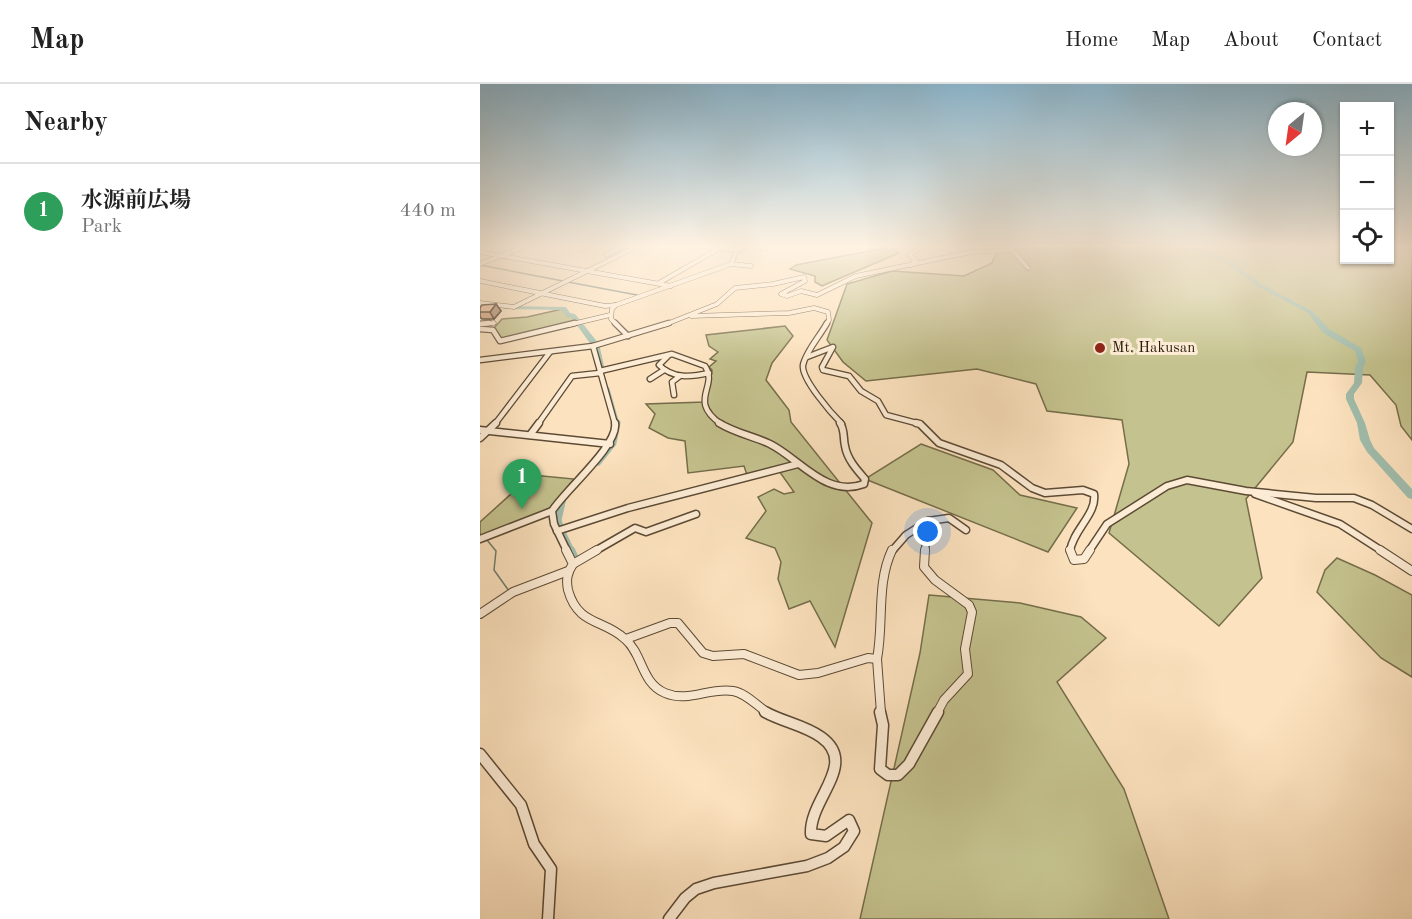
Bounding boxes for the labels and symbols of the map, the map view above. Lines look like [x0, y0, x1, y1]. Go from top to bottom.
north arrow [1268, 102, 1322, 156]
marker: Mt. Hakusan [1093, 341, 1107, 355]
place label: Mt. Hakusan [1112, 341, 1195, 356]
pin: 1 [502, 460, 542, 509]
your location [913, 517, 942, 546]

